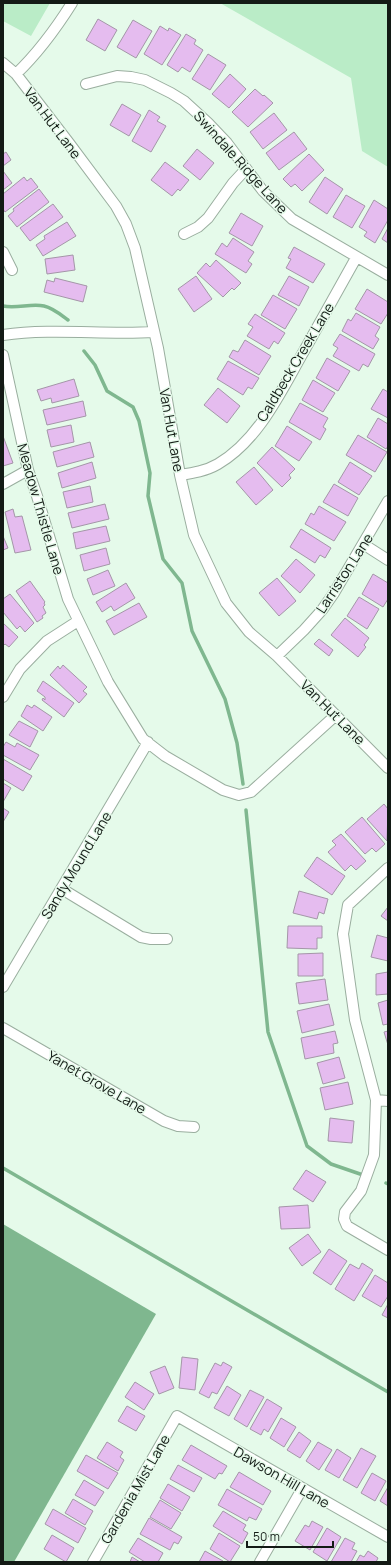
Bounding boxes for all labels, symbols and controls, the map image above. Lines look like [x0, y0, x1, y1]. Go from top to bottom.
street label: Van Hut Lane [20, 84, 86, 162]
street label: Swindale Ridge Lane [190, 106, 292, 218]
street label: Caldbeck Creek Lane [252, 299, 338, 425]
street label: Van Hut Lane [155, 387, 189, 473]
street label: Meadow Thistle Lane [13, 441, 69, 577]
street label: Larriston Lane [311, 529, 377, 617]
street label: Van Hut Lane [296, 675, 370, 749]
street label: Sandy Mound Lane [36, 808, 116, 922]
street label: Yanet Grove Lane [44, 1046, 150, 1118]
street label: Gardenia Mist Lane [96, 1431, 174, 1547]
street label: Dawson Hill Lane [231, 1442, 333, 1512]
scale bar [247, 1523, 333, 1549]
text: 50 m [253, 1528, 280, 1545]

